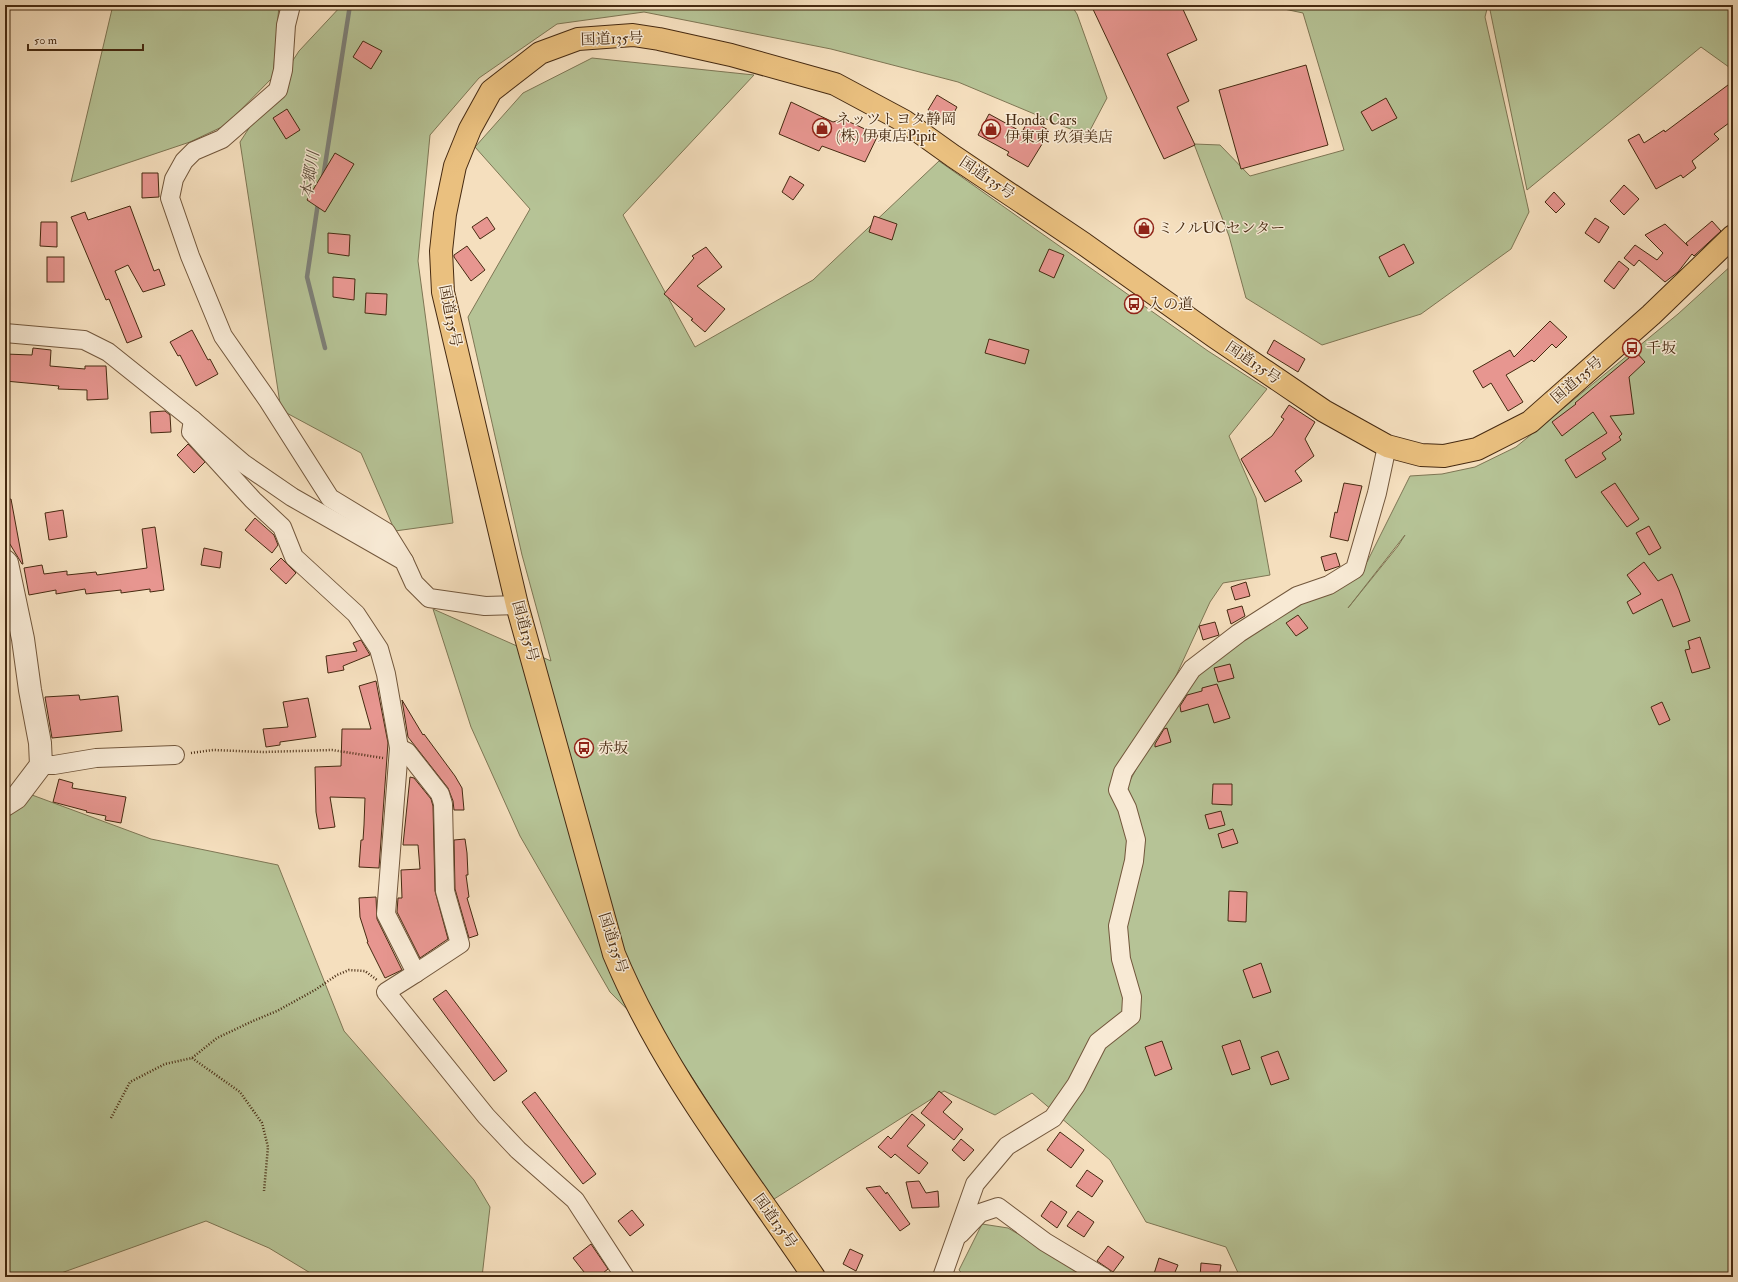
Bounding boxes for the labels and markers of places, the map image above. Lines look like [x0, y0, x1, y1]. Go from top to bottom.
place label: ネッツトヨタ静岡 (株) 伊東店Pipit [836, 110, 956, 147]
place label: Honda Cars 伊東東 玖須美店 [1005, 111, 1113, 147]
shop icon: ネッツトヨタ静岡 (株) 伊東店Pipit [811, 117, 833, 139]
shop icon: Honda Cars 伊東東 玖須美店 [980, 118, 1002, 140]
shop icon: ミノルUCセンター [1133, 217, 1155, 239]
place label: ミノルUCセンター [1158, 219, 1285, 238]
bus stop icon: 入の道 [1123, 293, 1145, 315]
place label: 入の道 [1148, 295, 1193, 314]
bus stop icon: 千坂 [1621, 337, 1643, 359]
place label: 千坂 [1646, 339, 1676, 358]
bus stop icon: 赤坂 [573, 737, 595, 759]
place label: 赤坂 [598, 739, 628, 758]

